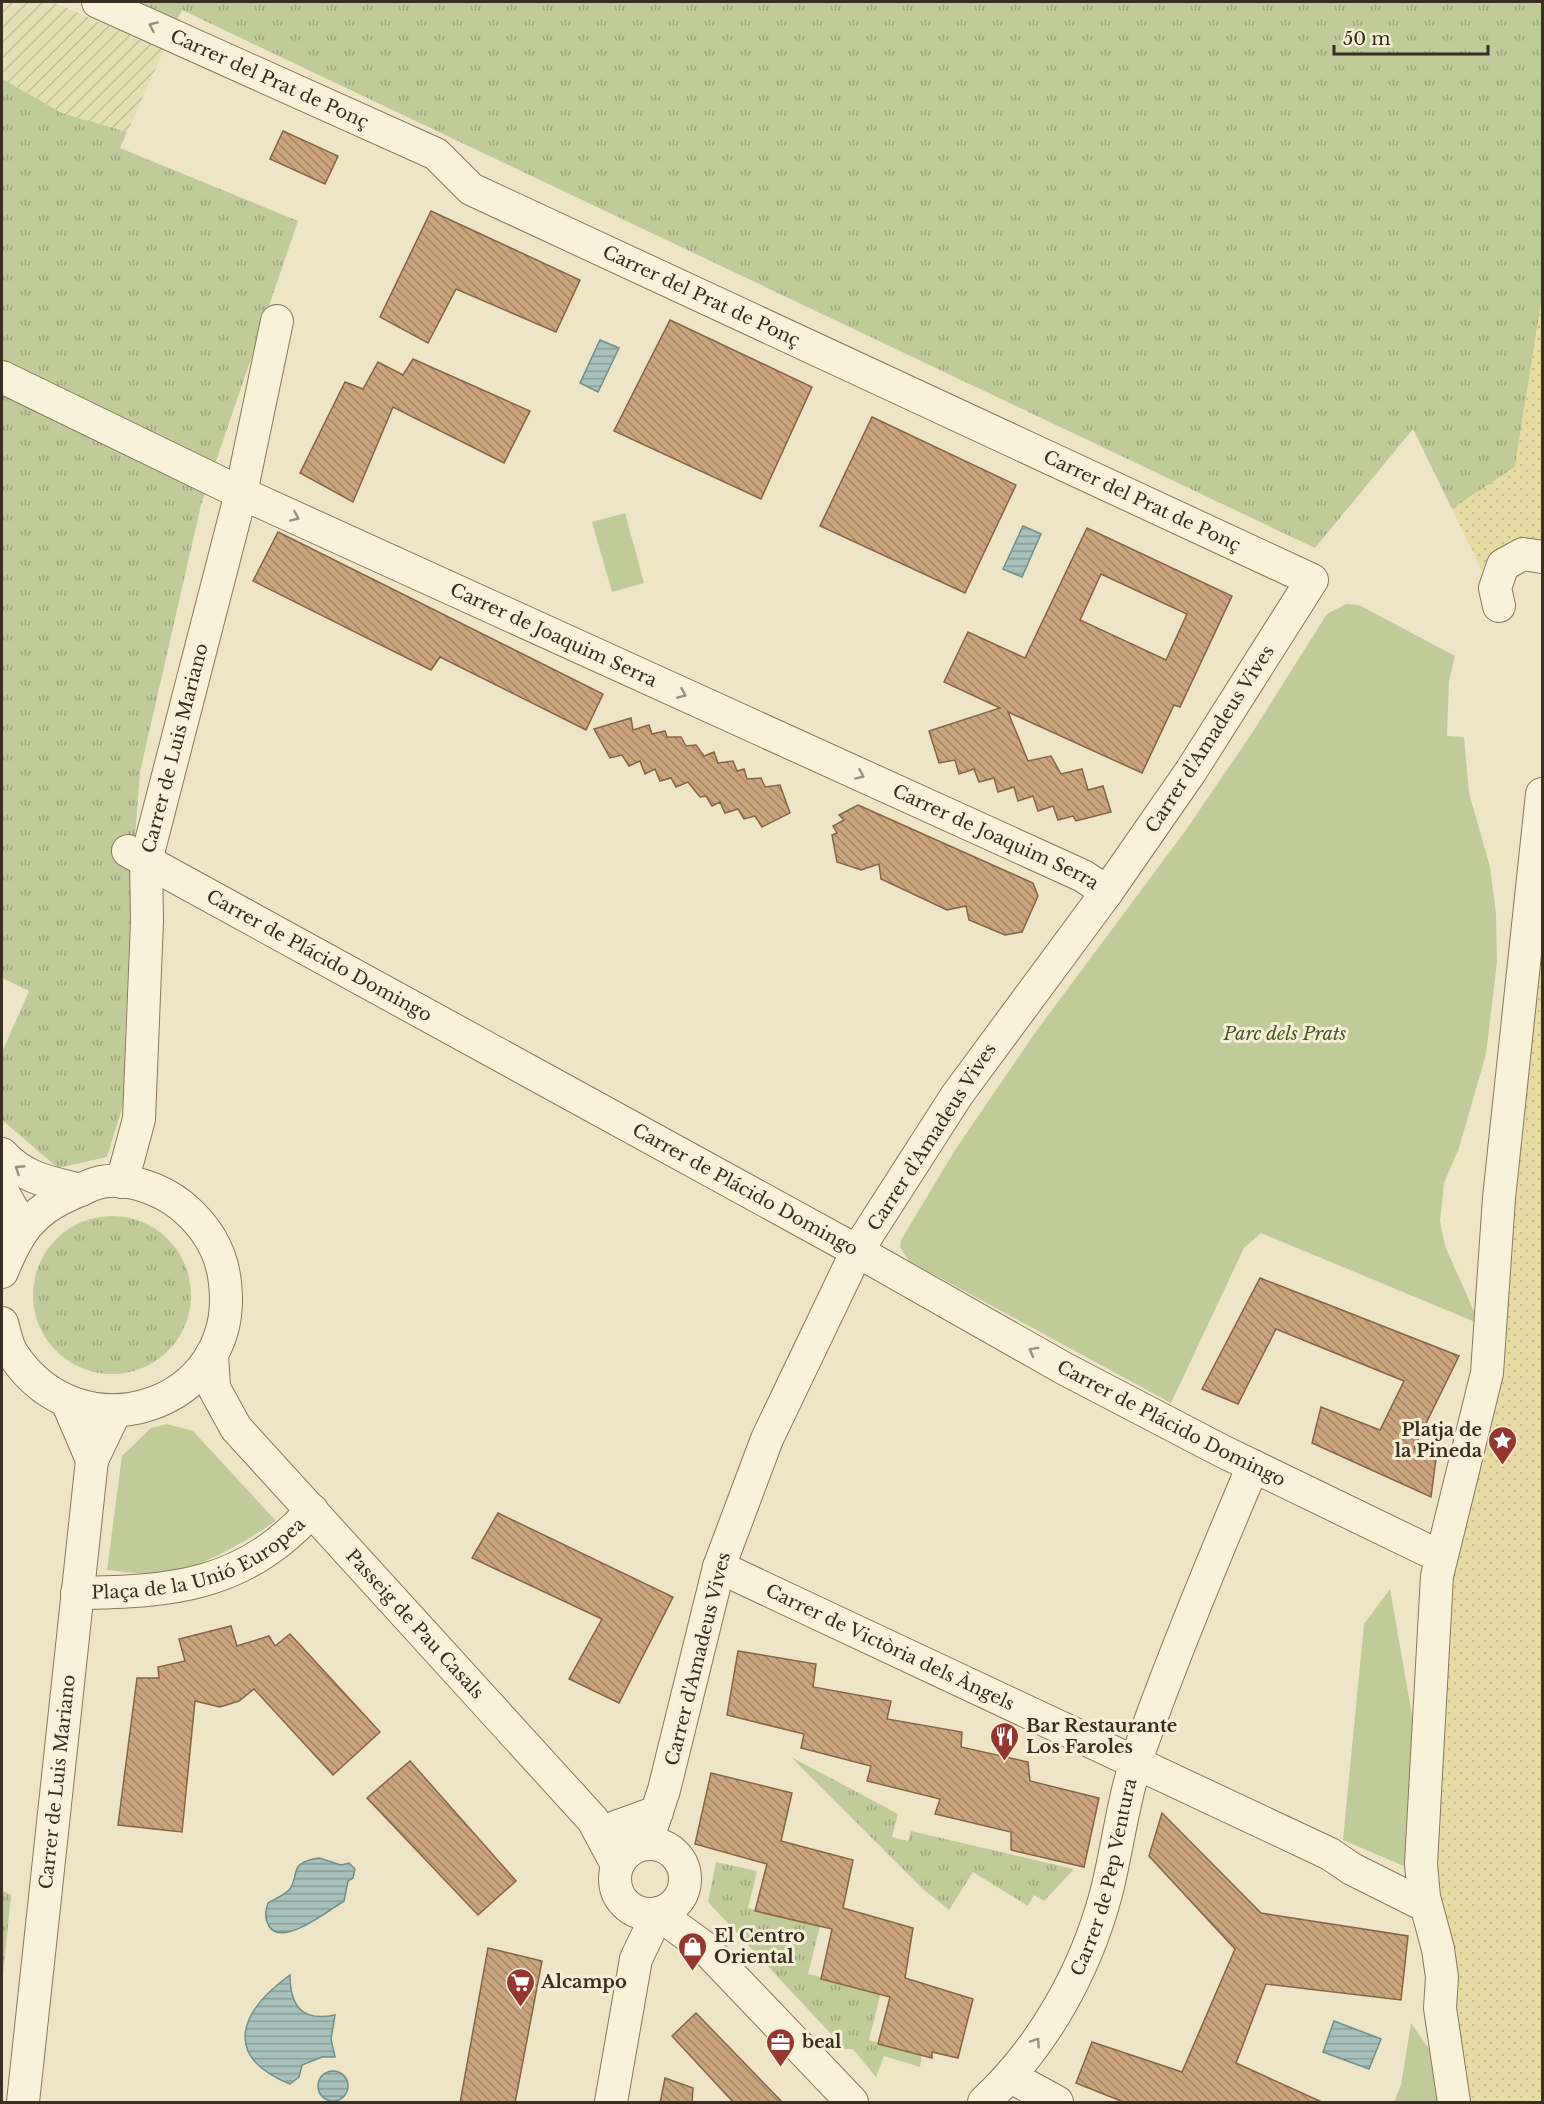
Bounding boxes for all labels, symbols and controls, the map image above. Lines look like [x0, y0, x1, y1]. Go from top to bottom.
scale bar [1334, 18, 1488, 56]
one-way arrow [149, 22, 160, 34]
street label: Carrer del Prat de Ponç [167, 25, 372, 133]
text: 50 m [1343, 28, 1391, 50]
street label: Carrer del Prat de Ponç [599, 241, 804, 351]
street label: Carrer del Prat de Ponç [1040, 446, 1244, 556]
one-way arrow [288, 510, 299, 522]
street label: Carrer de Joaquim Serra [447, 579, 660, 692]
street label: Carrer de Luis Mariano [138, 641, 213, 855]
street label: Carrer d'Amadeus Vives [1141, 641, 1279, 837]
one-way arrow [676, 686, 687, 698]
one-way arrow [853, 767, 864, 779]
street label: Carrer de Joaquim Serra [889, 780, 1103, 894]
street label: Carrer de Plácido Domingo [203, 885, 436, 1027]
park label: Parc dels Prats [1223, 1023, 1347, 1045]
street label: Carrer d'Amadeus Vives [863, 1039, 1001, 1235]
street label: Carrer de Plácido Domingo [629, 1119, 862, 1260]
one-way arrow [15, 1165, 26, 1176]
one-way arrow [1029, 1347, 1040, 1359]
street label: Carrer de Plácido Domingo [1053, 1356, 1289, 1491]
place label: Platja de la Pineda [1395, 1419, 1483, 1462]
place icon: Platja de la Pineda [1487, 1424, 1519, 1466]
street label: Plaça de la Unió Europea [91, 1513, 310, 1604]
street label: Passeig de Pau Casals [341, 1545, 488, 1703]
street label: Carrer d'Amadeus Vives [661, 1550, 735, 1768]
street label: Carrer de Victòria dels Àngels [762, 1580, 1018, 1715]
street label: Carrer de Luis Mariano [35, 1673, 80, 1890]
place label: Bar Restaurante Los Faroles [1026, 1715, 1177, 1758]
restaurant icon: Bar Restaurante Los Faroles [989, 1720, 1021, 1762]
street label: Carrer de Pep Ventura [1066, 1776, 1142, 1979]
place label: El Centro Oriental [714, 1925, 805, 1968]
shop icon: El Centro Oriental [677, 1930, 709, 1972]
supermarket icon: Alcampo [504, 1966, 536, 2008]
place label: Alcampo [540, 1971, 627, 1993]
office icon: beal [765, 2026, 797, 2068]
place label: beal [801, 2031, 842, 2053]
one-way arrow [1028, 2038, 1040, 2048]

